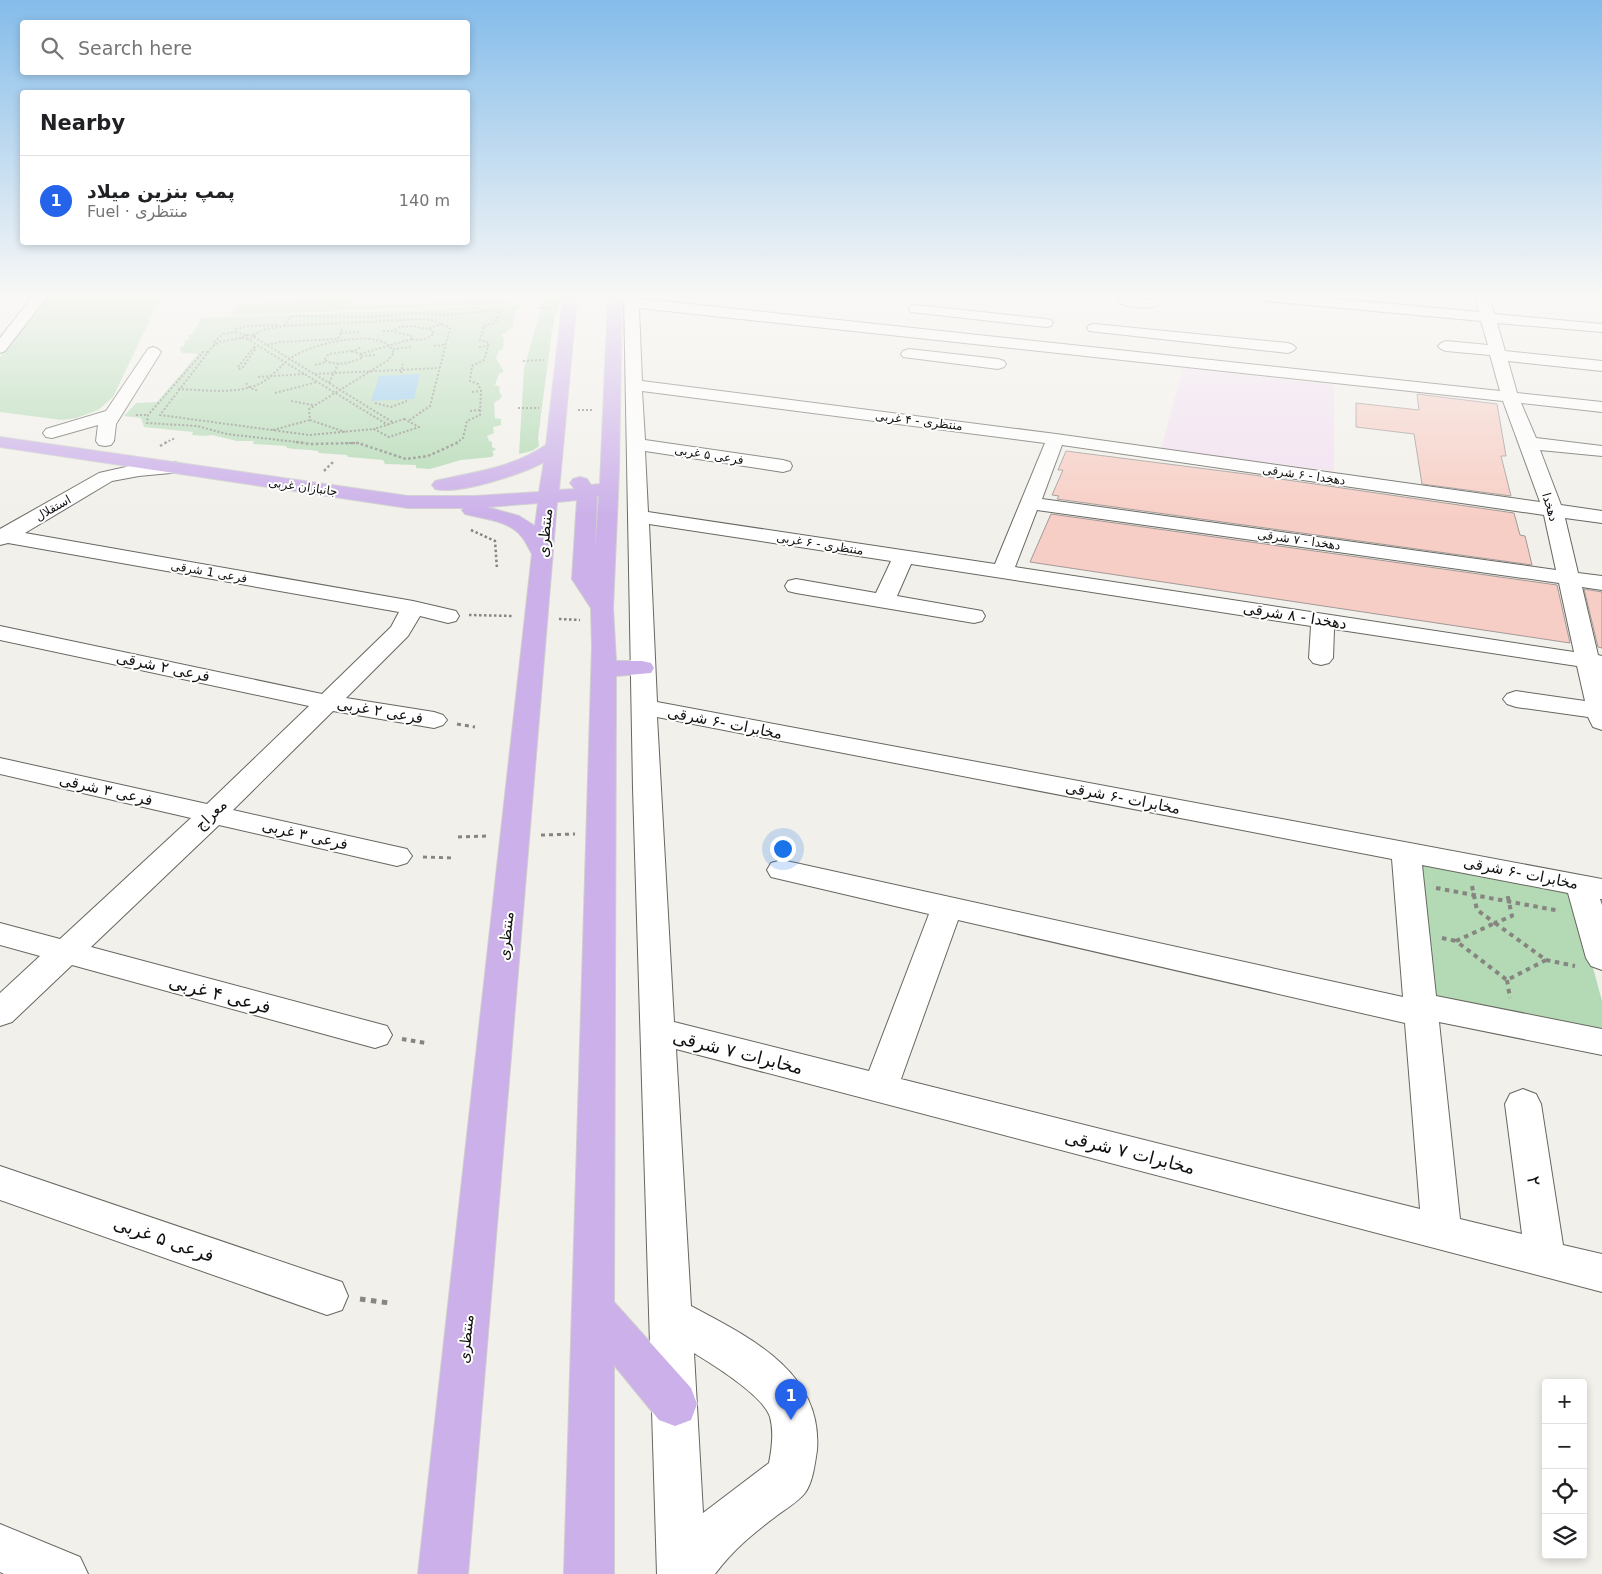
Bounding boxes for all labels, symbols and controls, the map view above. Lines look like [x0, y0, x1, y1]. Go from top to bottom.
search box [20, 20, 470, 75]
icon: search [38, 34, 66, 62]
text: Search here [78, 37, 192, 59]
text: Nearby [40, 111, 125, 135]
text: پمپ بنزین میلاد [87, 180, 235, 202]
text: 1 [50, 191, 62, 210]
text: 140 m [399, 191, 450, 210]
text: Fuel · منتظری [87, 202, 188, 221]
street label: منتظری - ۴ غربی [874, 409, 964, 434]
street label: فرعی ۵ غربی [673, 443, 745, 468]
street label: دهخدا - ۶ شرقی [1261, 462, 1346, 489]
street label: جانبازان غربی [267, 475, 338, 500]
street label: دهخدا [1539, 491, 1561, 523]
street label: استقلال [33, 492, 73, 524]
street label: منتظری [534, 508, 556, 558]
street label: دهخدا - ۷ شرقی [1256, 527, 1341, 554]
street label: منتظری - ۶ غربی [775, 530, 865, 559]
street label: فرعی 1 شرقی [170, 558, 248, 587]
street label: دهخدا - ۸ شرقی [1242, 599, 1348, 633]
street label: فرعی ۲ شرقی [115, 648, 211, 686]
street label: فرعی ۲ غربی [335, 695, 425, 727]
street label: مخابرات -۶ شرقی [666, 703, 784, 743]
street label: فرعی ۳ شرقی [58, 771, 154, 809]
street label: مخابرات -۶ شرقی [1064, 778, 1182, 818]
street label: معراج [191, 796, 231, 835]
street label: فرعی ۳ غربی [260, 816, 350, 854]
your location [770, 836, 796, 862]
street label: مخابرات -۶ شرقی [1462, 853, 1580, 893]
street label: منتظری [494, 910, 518, 962]
street label: فرعی ۴ غربی [166, 970, 273, 1019]
street label: مخابرات ۷ شرقی [671, 1026, 805, 1079]
street label: مخابرات ۷ شرقی [1063, 1126, 1197, 1179]
street label: ۲ [1523, 1175, 1545, 1187]
street label: فرعی ۵ غربی [111, 1212, 217, 1267]
street label: منتظری [454, 1313, 478, 1365]
pin: 1 [775, 1379, 807, 1420]
map controls [1542, 1379, 1587, 1559]
button: + [1542, 1379, 1587, 1424]
button: − [1542, 1424, 1587, 1469]
button: locate [1542, 1469, 1587, 1514]
button: layers [1542, 1514, 1587, 1559]

